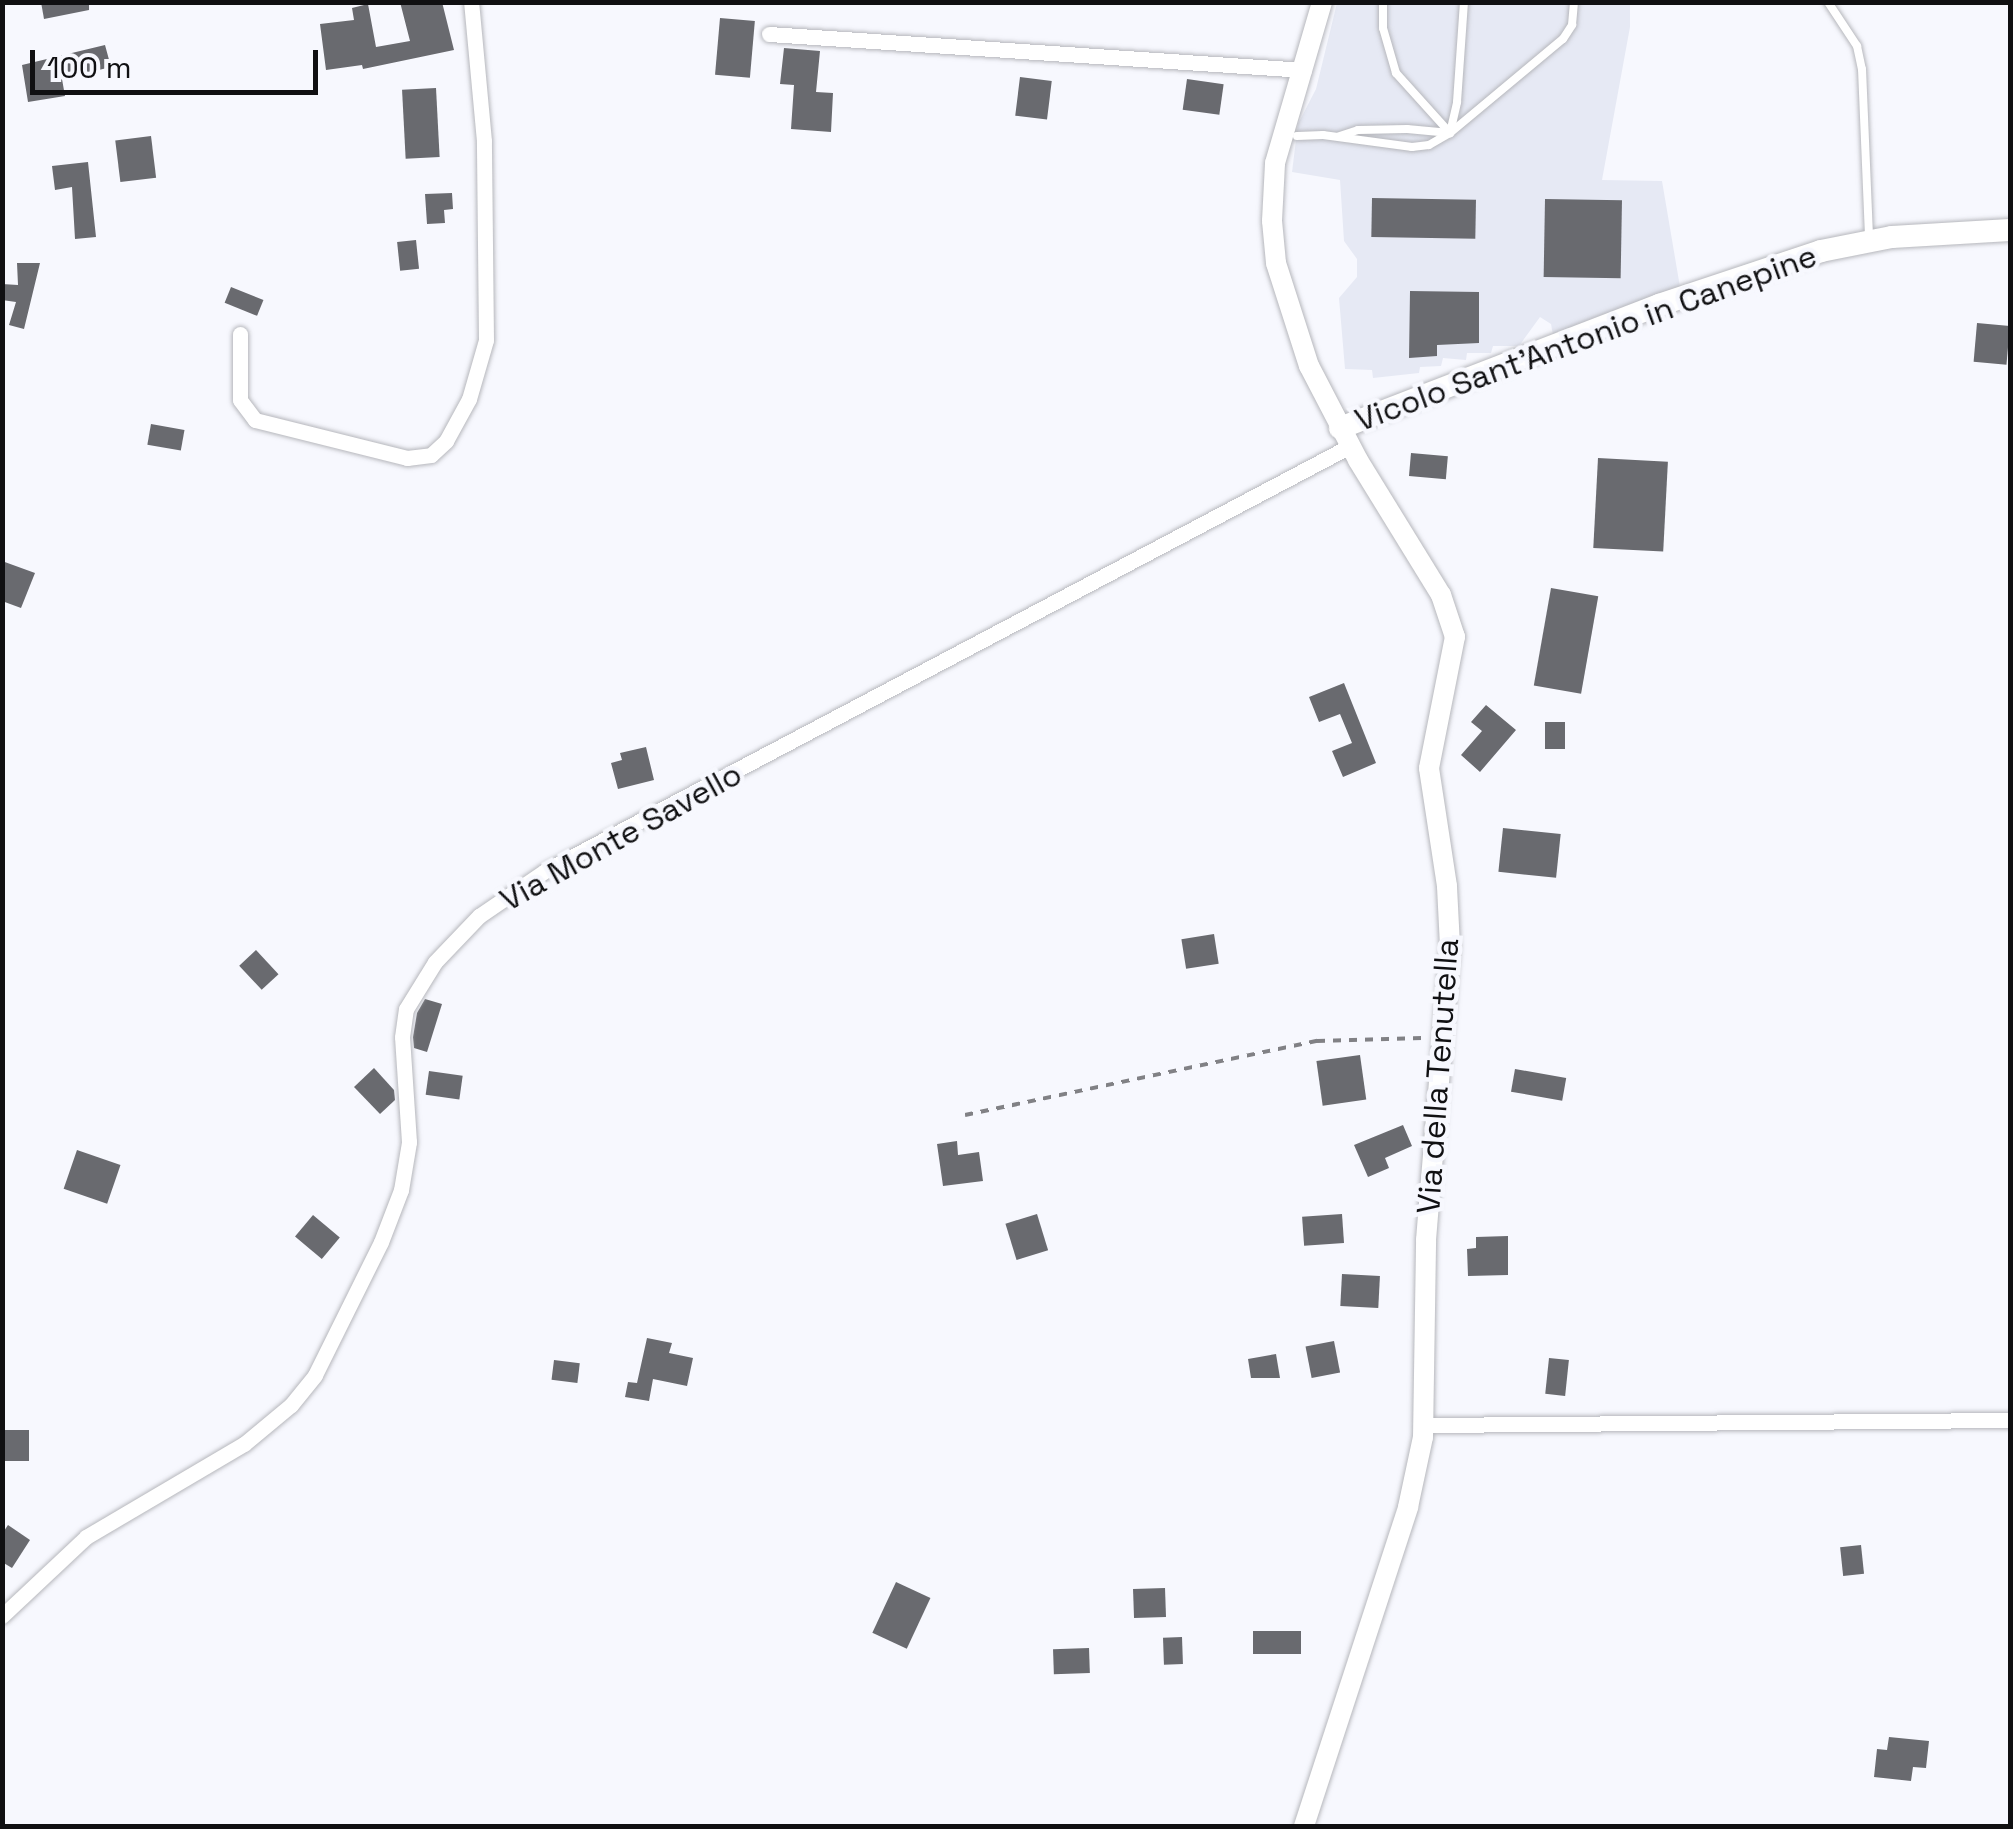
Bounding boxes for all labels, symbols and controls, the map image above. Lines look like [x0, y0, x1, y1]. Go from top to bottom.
scale bar [35, 30, 322, 92]
text: 100 m [47, 48, 132, 87]
street label: Vicolo Sant'Antonio in Canepine [1350, 236, 1822, 440]
street label: Via Monte Savello [493, 755, 749, 919]
street label: Via della Tenutella [1409, 937, 1467, 1215]

